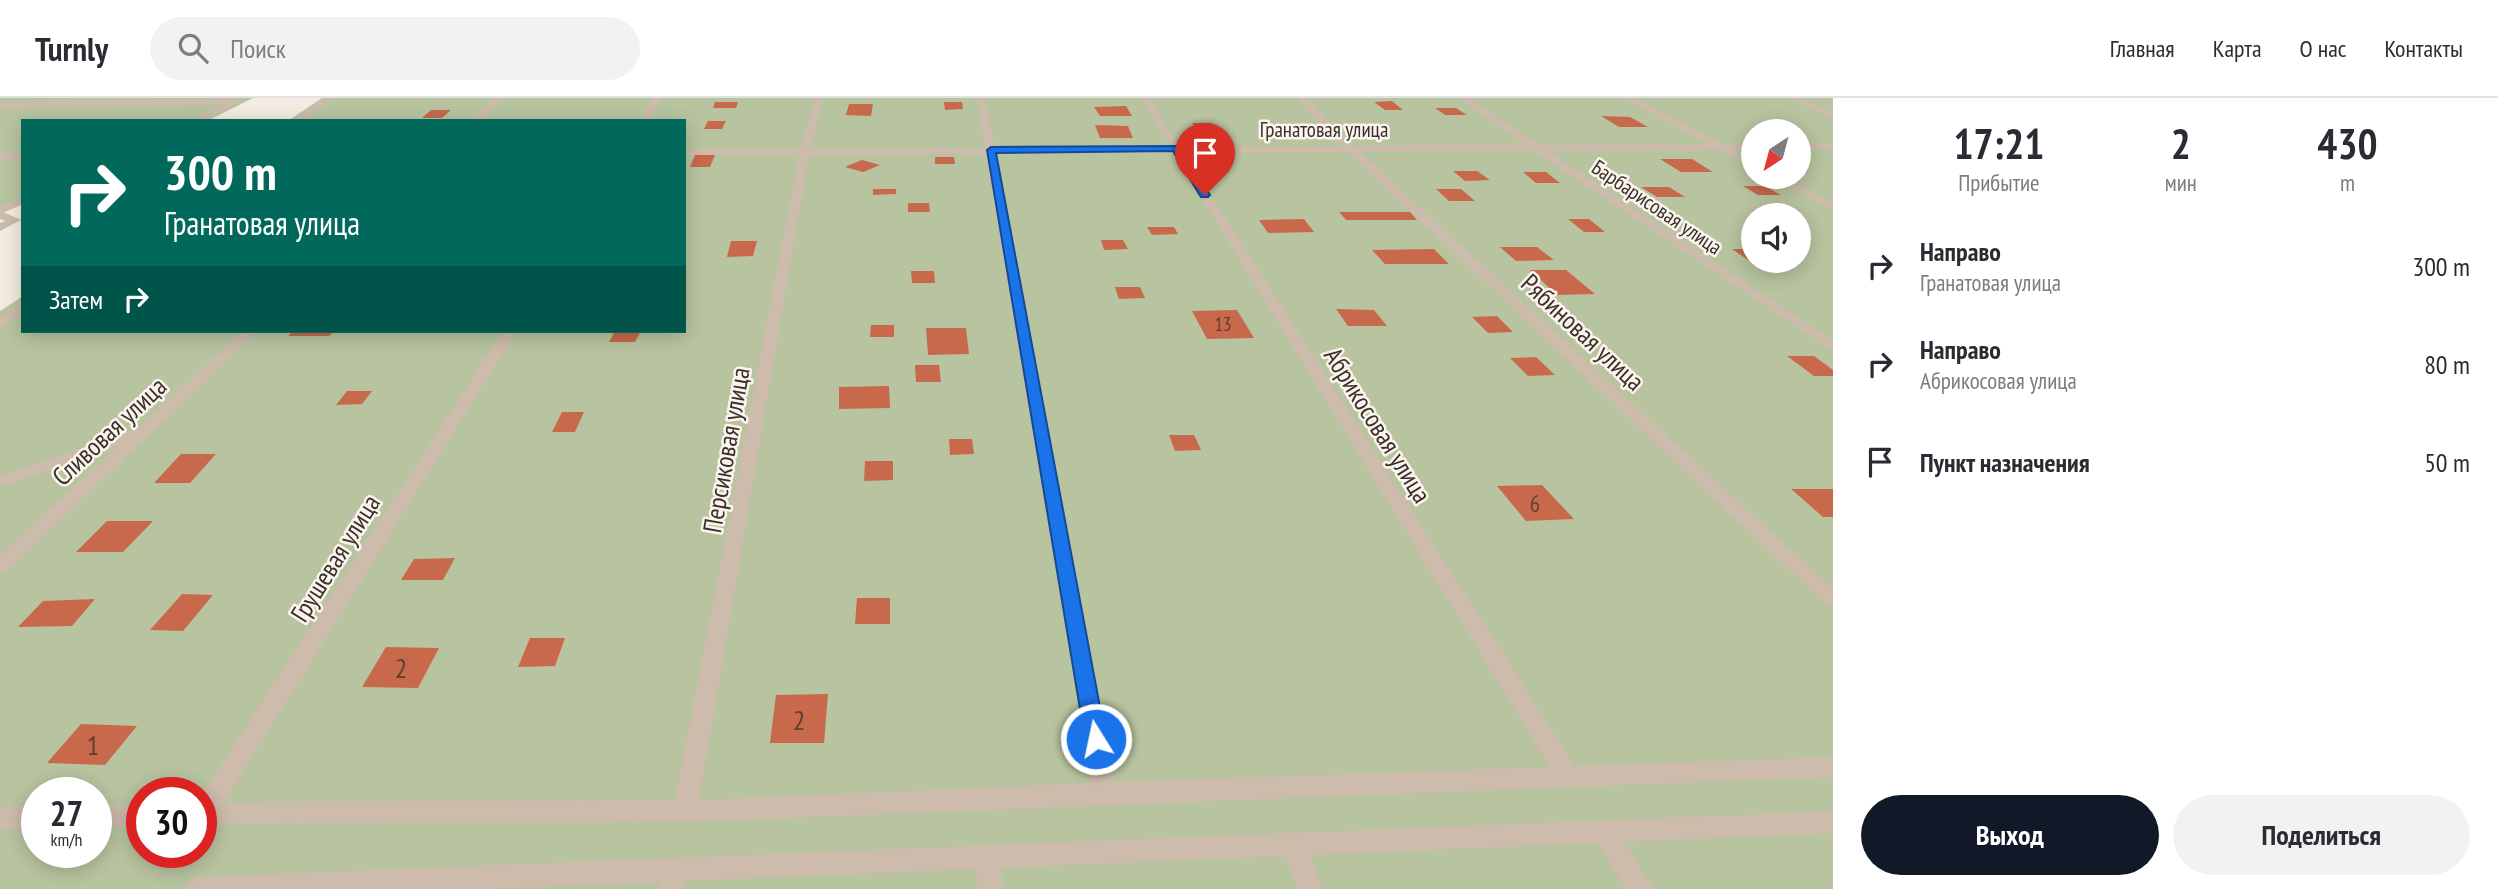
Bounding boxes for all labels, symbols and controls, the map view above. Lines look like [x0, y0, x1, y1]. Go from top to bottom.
search box [150, 17, 640, 80]
text: Turnly [35, 27, 108, 70]
icon: search [174, 29, 212, 67]
text: Поиск [230, 32, 286, 65]
text: Главная [2110, 33, 2175, 64]
text: Карта [2213, 33, 2262, 64]
text: О нас [2300, 33, 2346, 64]
text: Контакты [2384, 33, 2463, 64]
street label: Гранатовая улица [1260, 116, 1388, 143]
text: 17:21 [1953, 116, 2044, 171]
text: 2 [2171, 116, 2191, 171]
text: 430 [2317, 116, 2378, 171]
north arrow [1741, 119, 1811, 189]
map controls [1741, 119, 1811, 273]
pin [1175, 123, 1235, 195]
icon: arrive [1186, 134, 1224, 172]
text: 300 m [164, 140, 277, 204]
icon: right [49, 147, 140, 238]
street label: Барбарисовая улица [1587, 154, 1727, 260]
text: Прибытие [1958, 168, 2040, 197]
text: мин [2165, 168, 2197, 197]
text: m [2340, 168, 2355, 197]
text: Гранатовая улица [164, 202, 360, 244]
button: sound [1741, 203, 1811, 273]
text: Направо [1920, 235, 2001, 268]
icon: right [1861, 247, 1899, 285]
text: 300 m [2412, 250, 2470, 283]
street label: Рябиновая улица [1514, 267, 1652, 397]
text: Гранатовая улица [1920, 268, 2061, 297]
icon: right [117, 280, 155, 318]
text: Затем [49, 283, 103, 316]
house number: 13 [1214, 312, 1232, 336]
text: Направо [1920, 333, 2001, 366]
street label: Абрикосовая улица [1317, 341, 1439, 509]
icon: right [1861, 345, 1899, 383]
text: 80 m [2424, 348, 2470, 381]
street label: Персиковая улица [695, 365, 757, 535]
text: Абрикосовая улица [1920, 366, 2077, 395]
street label: Сливовая улица [45, 370, 173, 492]
icon: arrive [1861, 443, 1899, 481]
text: Пункт назначения [1920, 446, 2090, 479]
text: 50 m [2424, 446, 2470, 479]
street label: Грушевая улица [283, 488, 387, 628]
house number: 6 [1530, 489, 1540, 518]
house number: 2 [395, 649, 407, 686]
house number: 2 [793, 701, 805, 738]
position arrow [1059, 702, 1133, 776]
house number: 1 [87, 726, 99, 763]
speed limit sign: 30 [126, 777, 217, 868]
text: 27 [50, 790, 83, 836]
button: Выход [1861, 795, 2159, 875]
button: Поделиться [2173, 795, 2470, 875]
text: km/h [51, 828, 82, 851]

